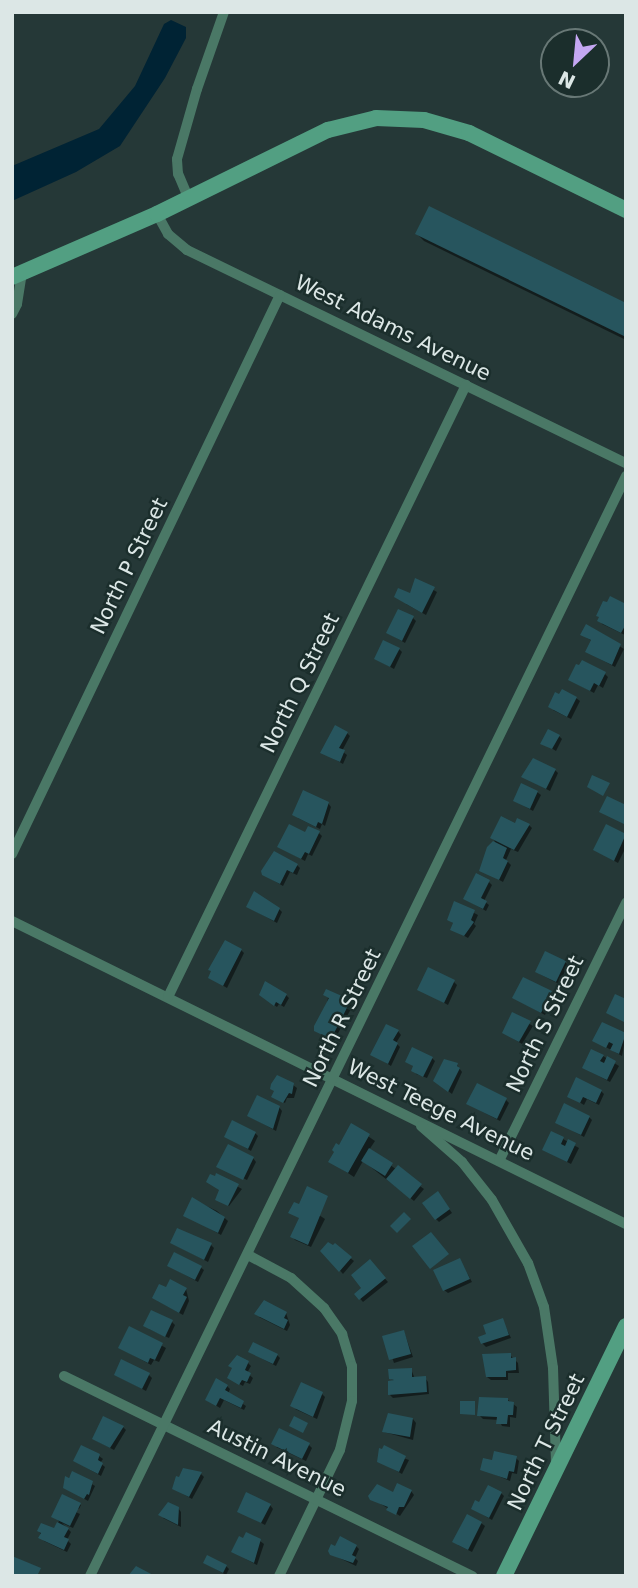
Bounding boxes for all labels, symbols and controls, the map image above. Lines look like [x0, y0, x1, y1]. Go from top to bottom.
north arrow [540, 28, 610, 98]
text: N [555, 67, 579, 93]
street label: West Adams Avenue [291, 270, 495, 386]
street label: North P Street [85, 494, 173, 638]
street label: North Q Street [255, 609, 345, 757]
street label: North R Street [298, 945, 386, 1091]
street label: North S Street [501, 951, 589, 1097]
street label: West Teege Avenue [344, 1054, 538, 1166]
street label: North T Street [502, 1370, 590, 1514]
street label: Austin Avenue [204, 1414, 350, 1502]

